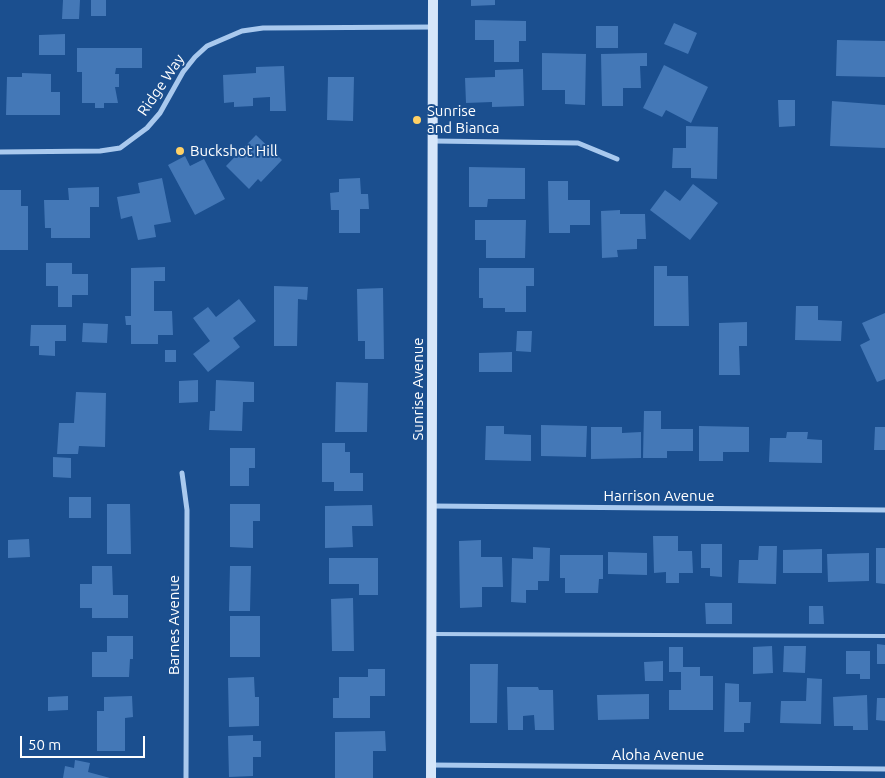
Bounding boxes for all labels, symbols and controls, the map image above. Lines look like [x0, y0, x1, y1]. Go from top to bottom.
street label: Ridge Way [134, 51, 188, 119]
place label: Sunrise and Bianca [427, 102, 500, 137]
marker: Sunrise and Bianca [411, 114, 423, 126]
place label: Buckshot Hill [190, 142, 278, 160]
marker: Buckshot Hill [174, 145, 186, 157]
street label: Sunrise Avenue [409, 337, 427, 441]
street label: Harrison Avenue [604, 487, 714, 505]
street label: Barnes Avenue [165, 575, 183, 675]
scale bar [22, 726, 148, 758]
text: 50 m [28, 736, 61, 753]
street label: Aloha Avenue [612, 746, 704, 764]

